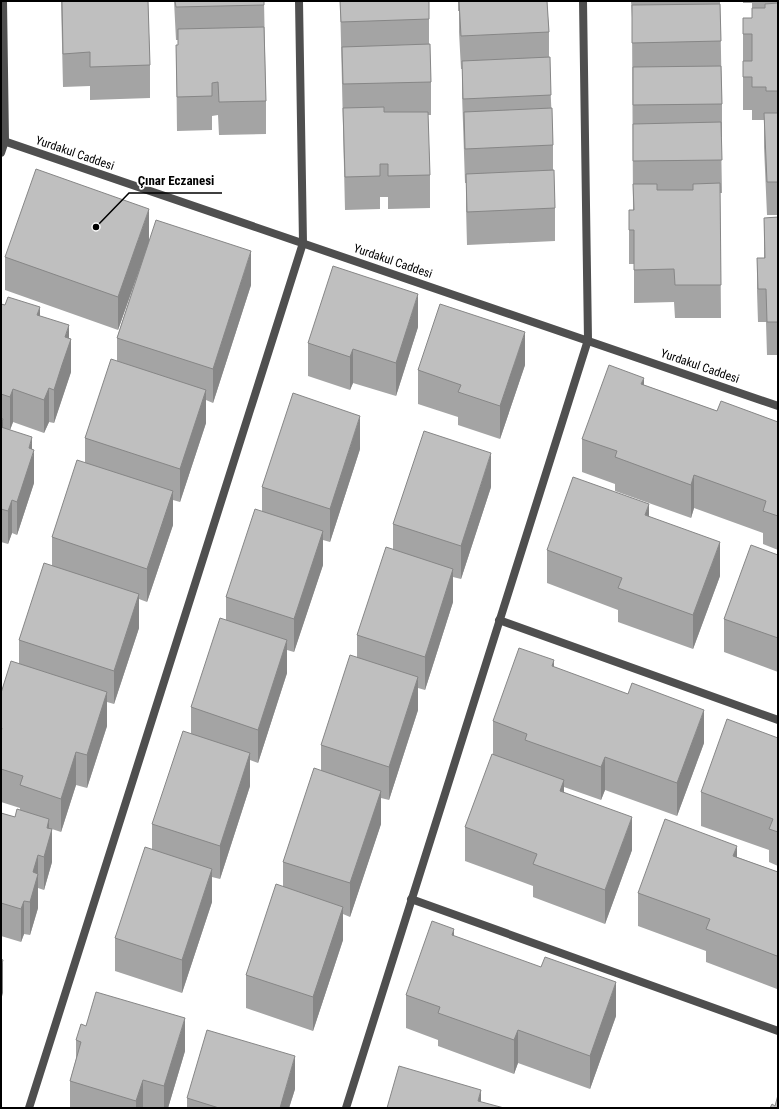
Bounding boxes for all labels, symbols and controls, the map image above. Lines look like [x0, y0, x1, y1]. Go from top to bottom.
street label: Yurdakul Caddesi [34, 133, 116, 173]
callout: Çınar Eczanesi [129, 168, 222, 193]
text: Çınar Eczanesi [138, 173, 214, 188]
street label: Yurdakul Caddesi [352, 241, 434, 281]
street label: Yurdakul Caddesi [659, 346, 741, 386]

